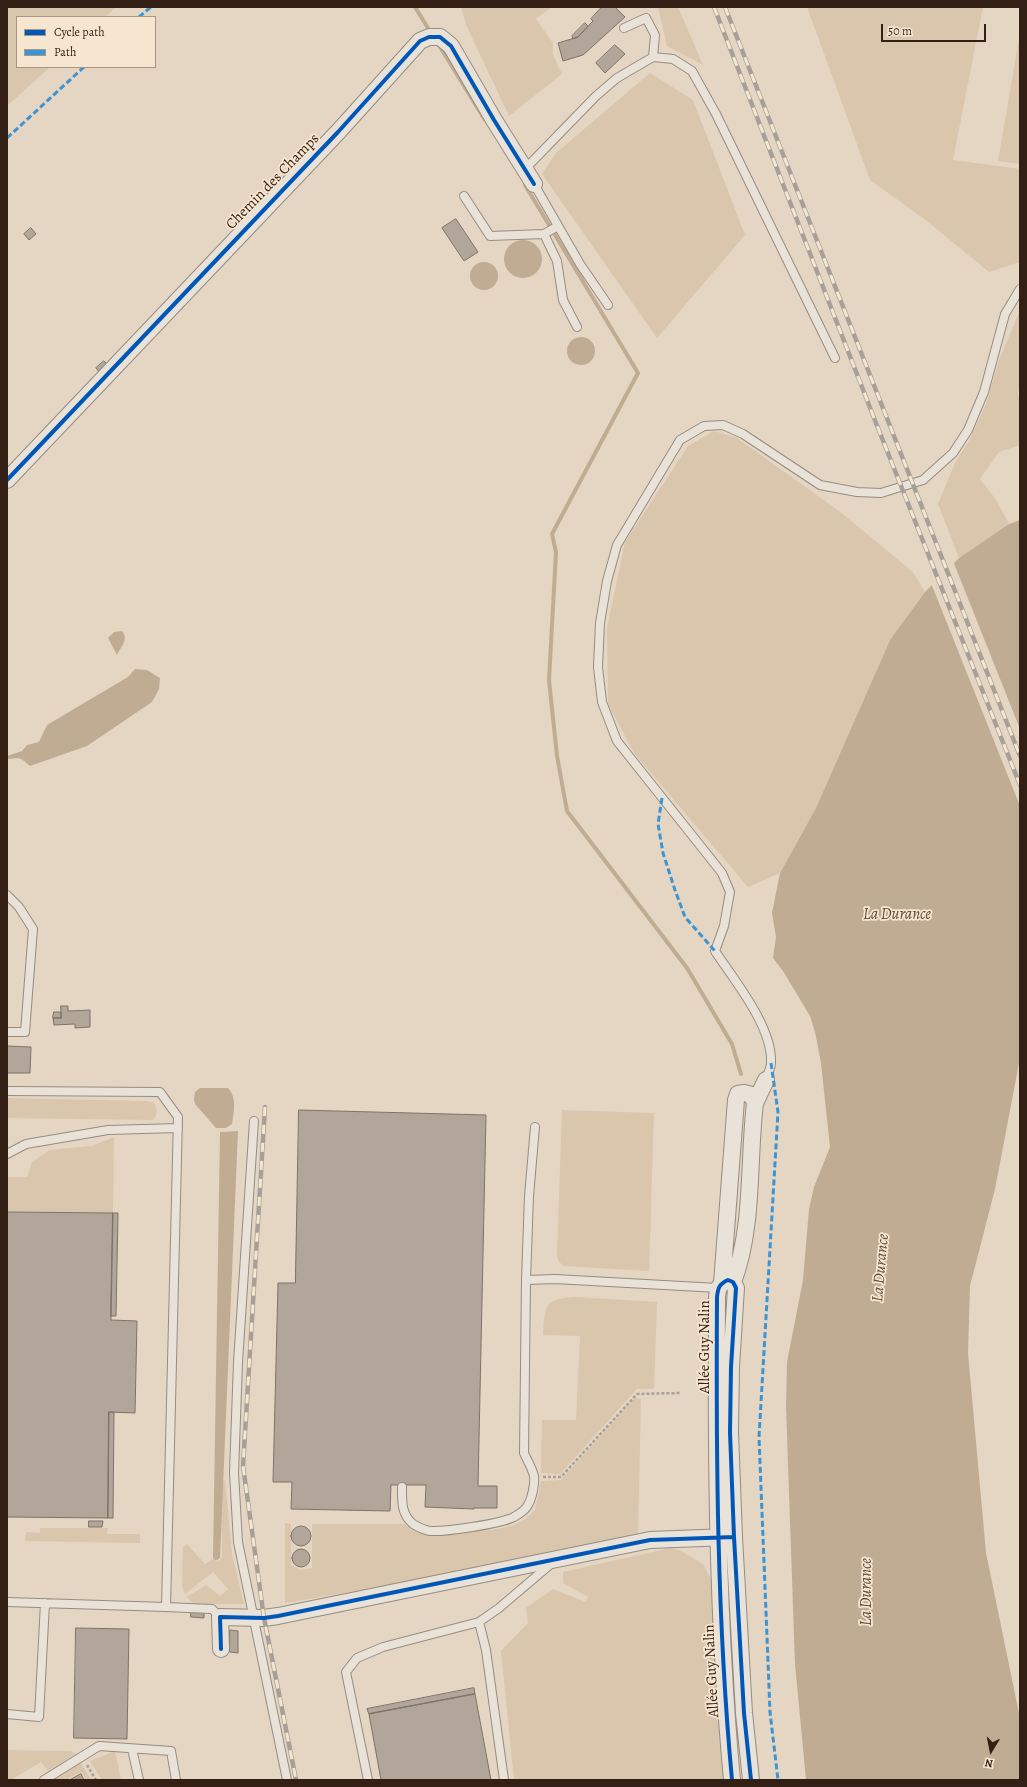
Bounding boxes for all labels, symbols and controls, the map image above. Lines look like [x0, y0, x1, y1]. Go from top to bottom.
legend [16, 16, 156, 68]
scale bar [883, 16, 988, 42]
text: 50 m [888, 23, 912, 39]
text: Cycle path [54, 24, 105, 40]
text: Path [54, 44, 76, 60]
street label: Chemin des Champs [223, 130, 323, 234]
water label: La Durance [863, 905, 931, 925]
water label: La Durance [868, 1233, 894, 1303]
street label: Allée Guy Nalin [696, 1300, 714, 1394]
water label: La Durance [857, 1558, 877, 1626]
street label: Allée Guy Nalin [701, 1624, 723, 1718]
north arrow [971, 1731, 1011, 1771]
text: N [984, 1755, 994, 1771]

